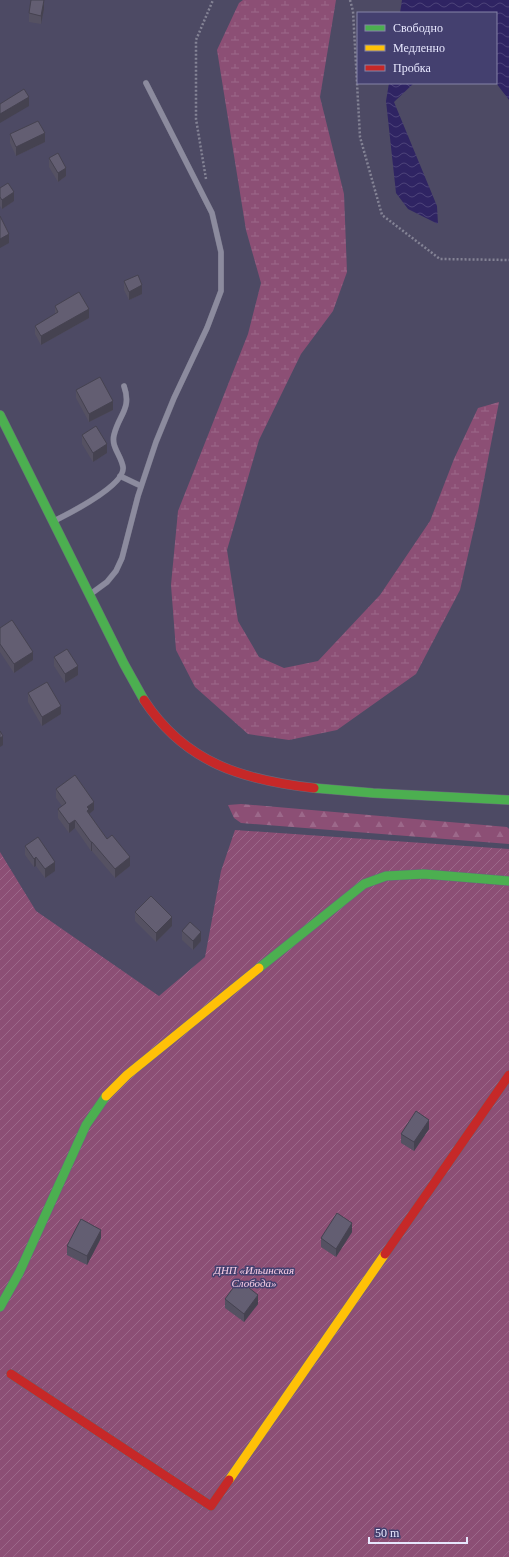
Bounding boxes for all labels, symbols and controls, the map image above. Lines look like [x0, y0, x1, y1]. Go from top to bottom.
legend [357, 12, 497, 84]
text: Свободно [393, 21, 443, 35]
text: Медленно [393, 41, 445, 55]
text: Пробка [393, 61, 431, 75]
park label: ДНП «Ильинская Слобода» [213, 1264, 294, 1289]
scale bar [369, 1519, 467, 1545]
text: 50 m [375, 1526, 400, 1540]

